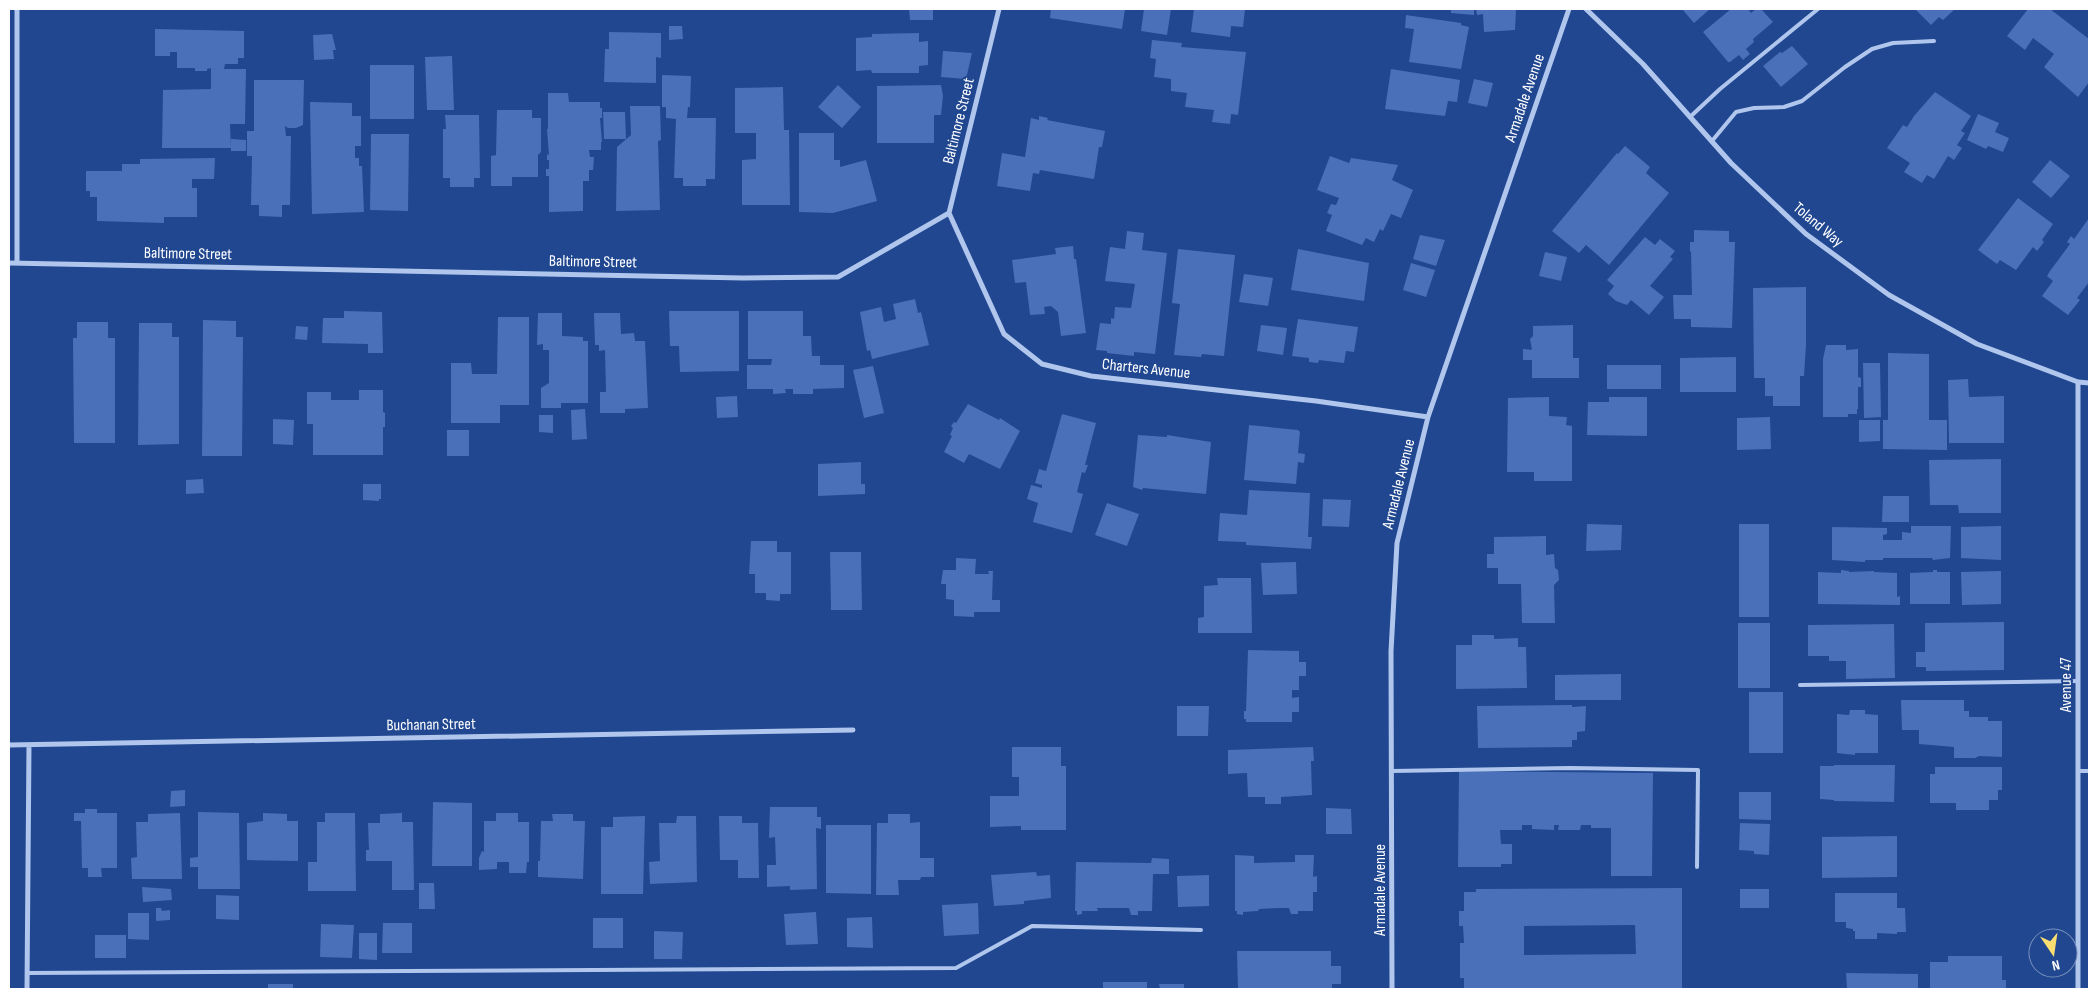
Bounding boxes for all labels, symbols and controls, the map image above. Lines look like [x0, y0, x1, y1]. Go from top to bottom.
street label: Armadale Avenue [1501, 51, 1549, 146]
street label: Baltimore Street [939, 76, 979, 166]
street label: Toland Way [1789, 199, 1847, 251]
street label: Baltimore Street [144, 244, 232, 264]
street label: Baltimore Street [549, 252, 637, 272]
street label: Charters Avenue [1101, 355, 1191, 383]
street label: Armadale Avenue [1378, 437, 1419, 532]
street label: Avenue 47 [2057, 657, 2076, 713]
street label: Buchanan Street [386, 715, 476, 735]
street label: Armadale Avenue [1371, 844, 1390, 937]
north arrow [2028, 928, 2078, 978]
text: N [2050, 956, 2061, 974]

